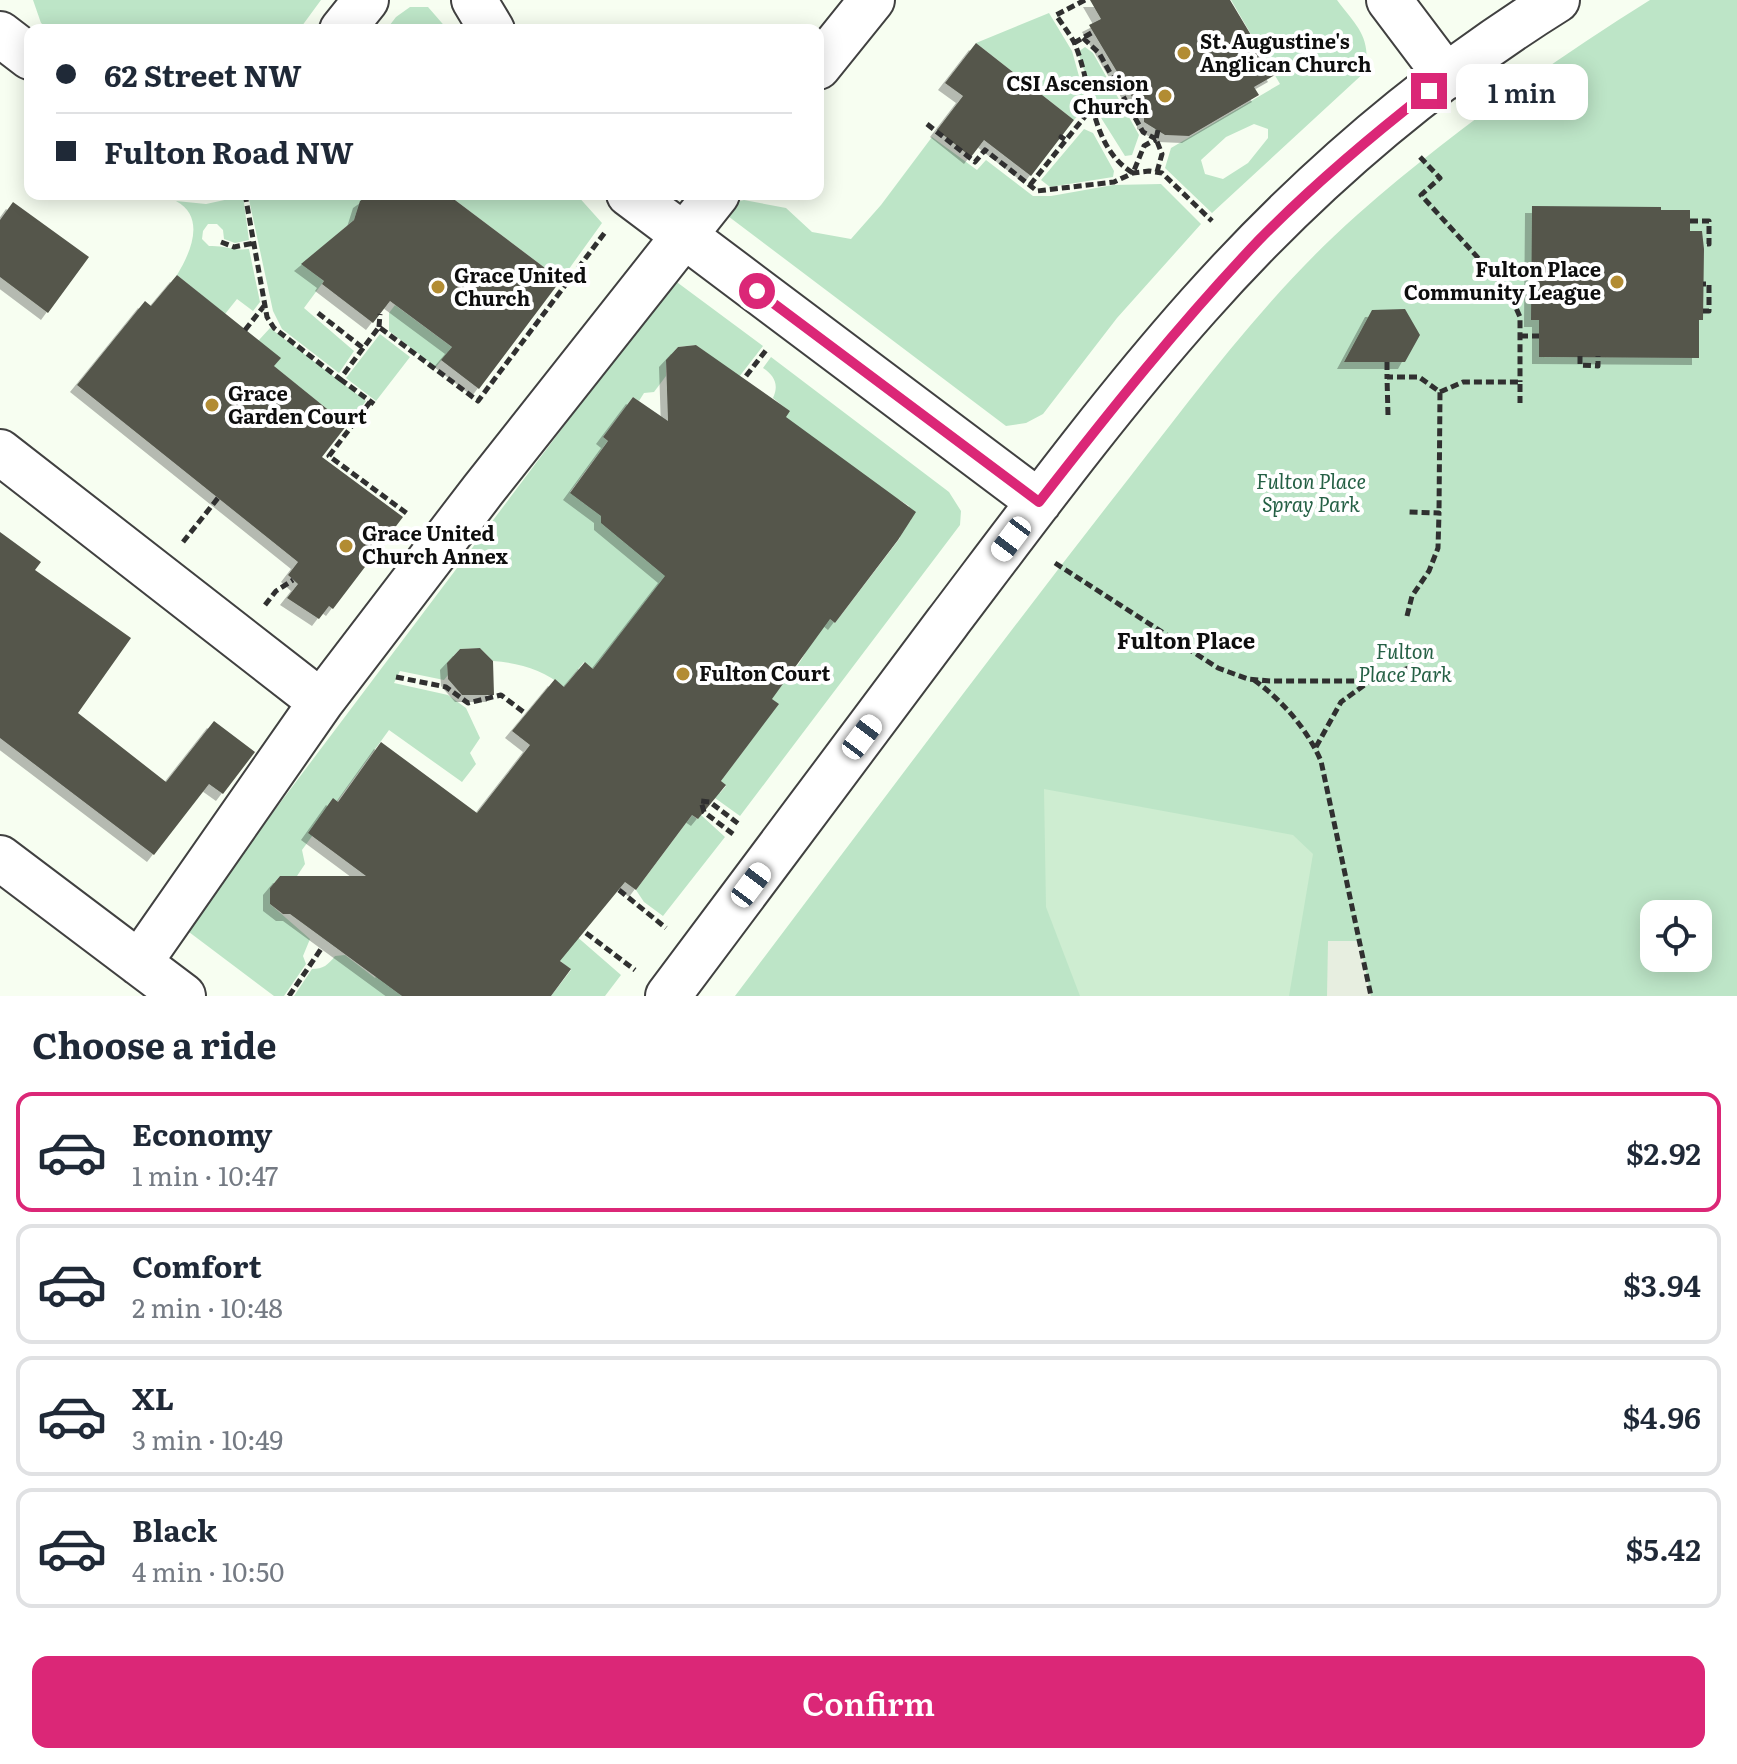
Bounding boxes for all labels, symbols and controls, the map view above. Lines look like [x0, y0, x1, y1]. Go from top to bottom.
place label: St. Augustine's Anglican Church [1200, 25, 1372, 78]
marker: St. Augustine's Anglican Church [1175, 44, 1193, 62]
text: 62 Street NW [104, 52, 302, 96]
callout: 1 min [1457, 63, 1589, 119]
place label: CSI Ascension Church [1006, 67, 1149, 120]
text: 1 min [1488, 72, 1556, 111]
route end [1411, 73, 1447, 109]
marker: CSI Ascension Church [1156, 87, 1174, 105]
text: Fulton Road NW [104, 129, 354, 173]
place label: Fulton Place Community League [1404, 253, 1601, 306]
place label: Grace United Church [454, 259, 587, 312]
route start [739, 273, 775, 309]
marker: Fulton Place Community League [1608, 273, 1626, 291]
marker: Grace United Church [429, 278, 447, 296]
place label: Grace Garden Court [228, 377, 367, 430]
marker: Grace Garden Court [203, 396, 221, 414]
park label: Fulton Place Spray Park [1256, 465, 1366, 518]
car [987, 513, 1035, 565]
place label: Grace United Church Annex [362, 517, 508, 570]
marker: Grace United Church Annex [337, 537, 355, 555]
district label: Fulton Place [1117, 623, 1255, 656]
park label: Fulton Place Park [1358, 635, 1452, 688]
place label: Fulton Court [699, 657, 830, 687]
marker: Fulton Court [674, 665, 692, 683]
car [838, 711, 886, 763]
car [727, 859, 775, 911]
map controls [1640, 900, 1712, 972]
button: locate [1640, 900, 1712, 972]
text: Choose a ride [32, 1017, 277, 1070]
text: Economy [132, 1111, 272, 1155]
icon: car [36, 1116, 108, 1188]
text: $2.92 [1626, 1130, 1701, 1174]
text: 1 min · 10:47 [132, 1155, 278, 1194]
text: Comfort [132, 1243, 262, 1287]
icon: car [36, 1248, 108, 1320]
text: $3.94 [1623, 1262, 1701, 1306]
text: 2 min · 10:48 [132, 1287, 283, 1326]
text: XL [132, 1375, 174, 1419]
icon: car [36, 1380, 108, 1452]
text: $4.96 [1623, 1394, 1701, 1438]
text: 3 min · 10:49 [132, 1419, 283, 1458]
text: Black [132, 1507, 217, 1551]
icon: car [36, 1512, 108, 1584]
text: $5.42 [1626, 1526, 1701, 1570]
text: 4 min · 10:50 [132, 1551, 284, 1590]
button: Confirm [32, 1656, 1705, 1748]

